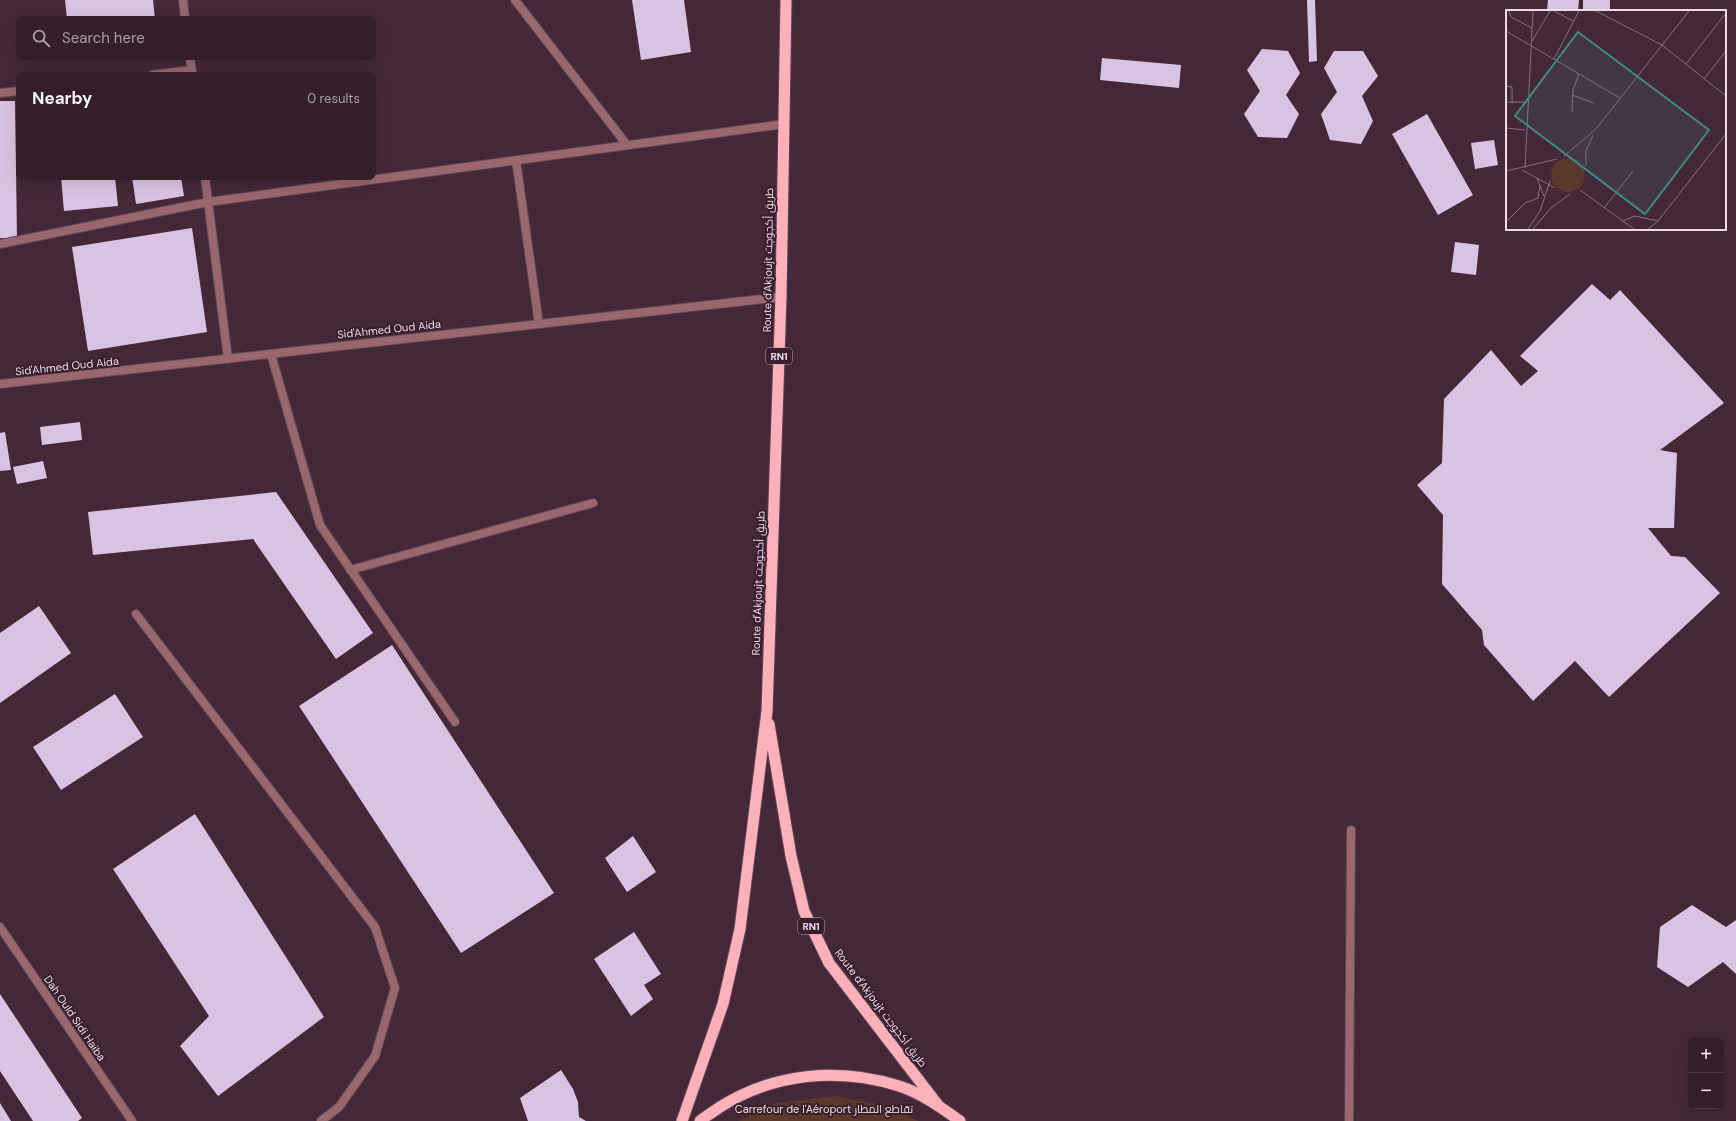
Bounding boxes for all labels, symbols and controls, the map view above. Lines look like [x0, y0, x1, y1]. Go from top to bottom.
inset map [1506, 10, 1726, 230]
search box [16, 16, 376, 60]
icon: search [30, 27, 52, 49]
text: Search here [62, 28, 145, 48]
text: Nearby [32, 87, 92, 109]
text: 0 results [307, 90, 360, 107]
street label: Route d'Akjoujt طريق أكجوجت [760, 188, 776, 332]
street label: Sid'Ahmed Oud Aida [337, 317, 441, 341]
road number: RN1 [766, 348, 792, 364]
street label: Sid'Ahmed Oud Aida [15, 354, 119, 378]
street label: Route d'Akjoujt طريق أكجوجت [748, 511, 768, 655]
road number: RN1 [798, 918, 824, 934]
street label: Route d'Akjoujt طريق أكجوجت [832, 946, 930, 1070]
street label: Dah Ould Sidi Haiba [41, 972, 109, 1064]
map controls [1688, 1037, 1724, 1109]
button: + [1688, 1037, 1724, 1073]
button: − [1688, 1073, 1724, 1109]
park label: Carrefour de l'Aéroport تقاطع المطار [735, 1102, 913, 1117]

